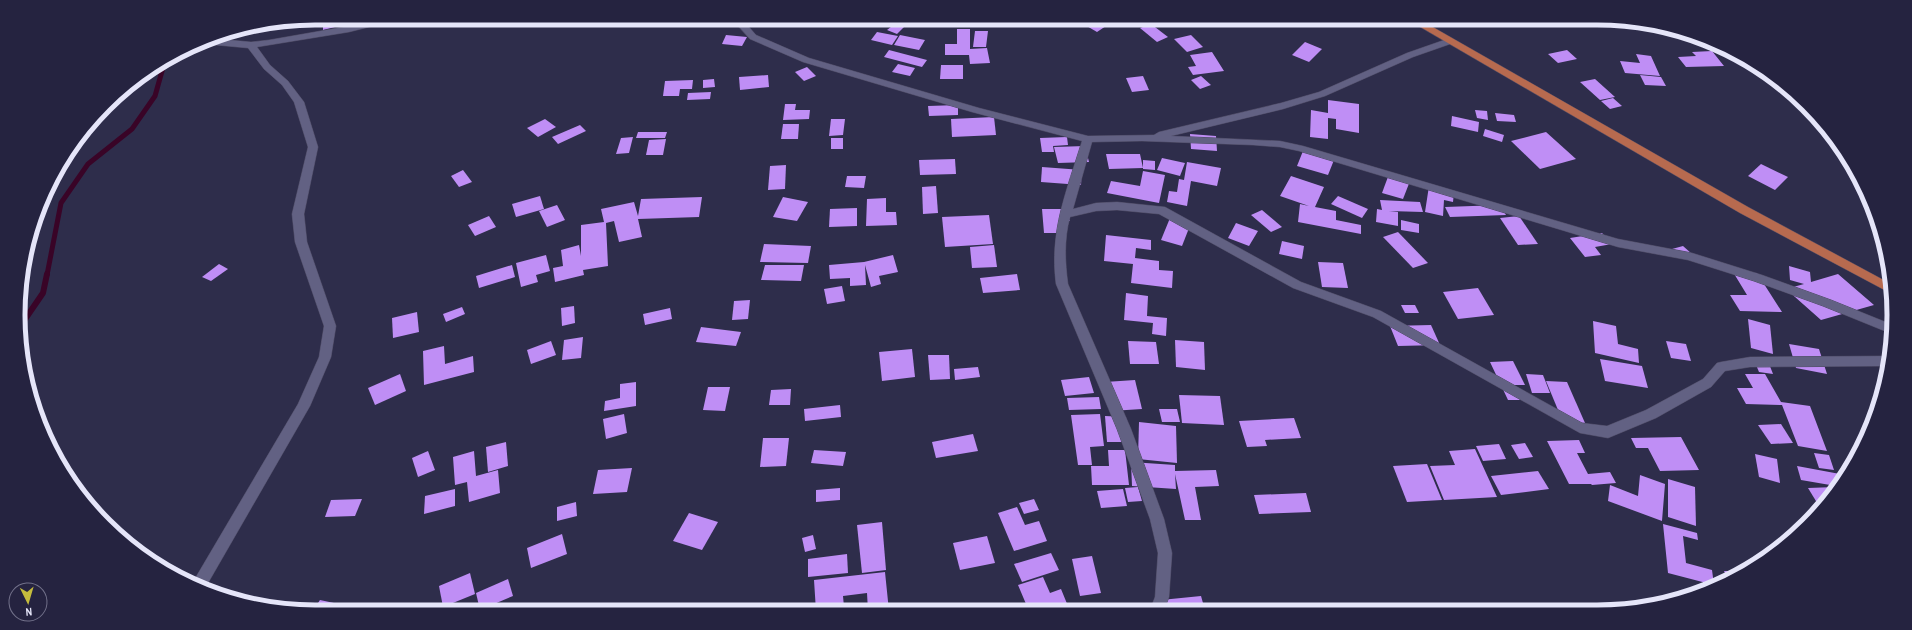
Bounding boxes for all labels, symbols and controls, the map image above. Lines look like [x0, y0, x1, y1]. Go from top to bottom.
north arrow [8, 582, 48, 622]
text: N [25, 605, 33, 619]

